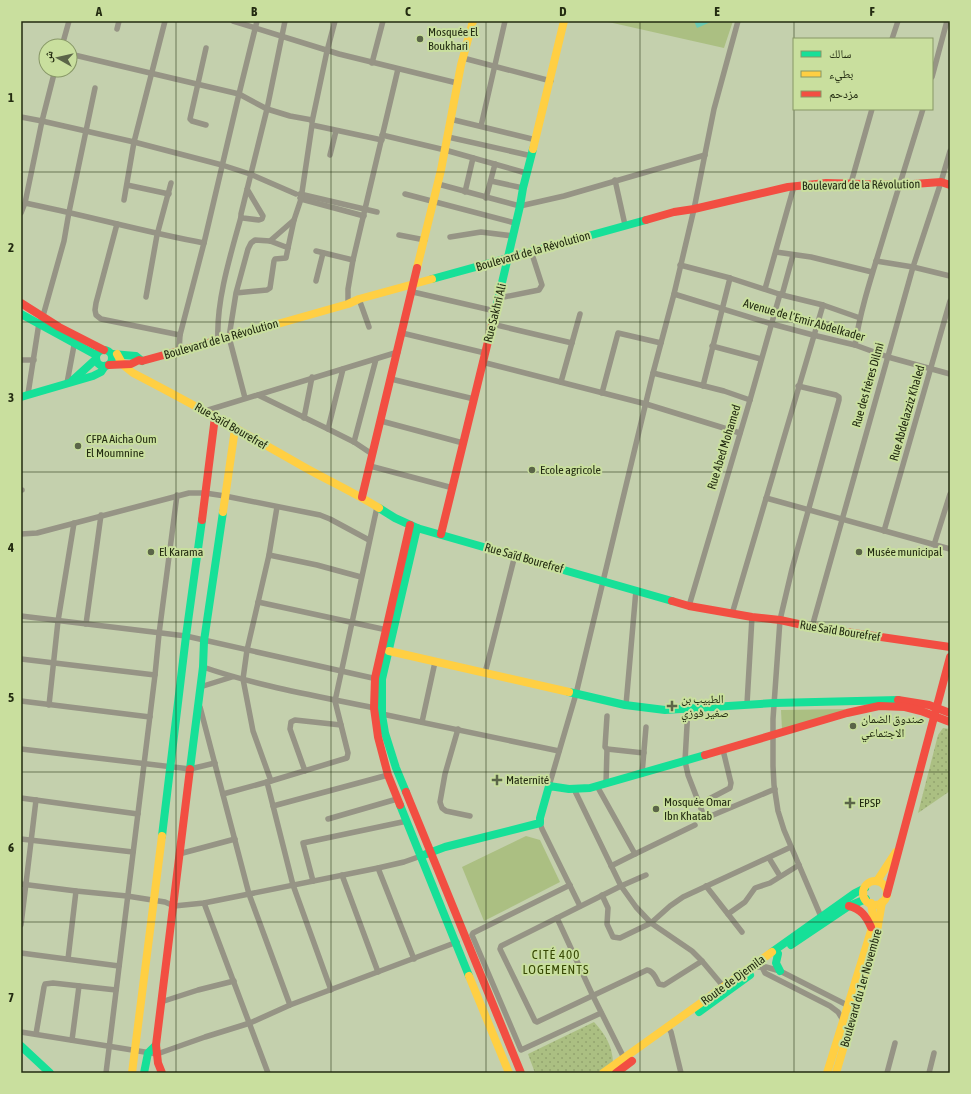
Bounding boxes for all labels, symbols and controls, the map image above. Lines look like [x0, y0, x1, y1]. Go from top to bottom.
text: A [95, 4, 103, 19]
text: B [251, 4, 258, 19]
text: C [405, 4, 411, 19]
text: D [559, 4, 567, 19]
text: E [714, 4, 720, 19]
text: F [869, 4, 875, 19]
place label: Mosquée El Boukhari [428, 25, 479, 53]
marker: Mosquée El Boukhari [415, 34, 425, 44]
north arrow [38, 38, 78, 78]
legend [793, 38, 933, 110]
text: سالك [829, 47, 851, 61]
text: ش [41, 50, 57, 64]
text: بطيء [829, 67, 853, 84]
text: مزدحم [829, 87, 858, 102]
text: 1 [8, 90, 14, 105]
street label: Boulevard de la Révolution [802, 177, 920, 193]
street label: Boulevard de la Révolution [474, 228, 592, 274]
text: 2 [8, 240, 14, 255]
street label: Rue Sakhri Ali [481, 282, 509, 344]
street label: Avenue de l'Emir Abdelkader [742, 296, 867, 344]
street label: Boulevard de la Révolution [162, 316, 280, 362]
street label: Rue des frères Dilmi [849, 341, 887, 429]
street label: Rue Abdelazziz Khaled [887, 363, 927, 463]
text: 3 [8, 390, 14, 405]
street label: Rue Saïd Bourefref [192, 400, 270, 453]
street label: Rue Abed Mohamed [704, 403, 744, 491]
place label: CFPA Aicha Oum El Moumnine [86, 432, 157, 460]
marker: CFPA Aicha Oum El Moumnine [73, 441, 83, 451]
place label: Ecole agricole [540, 463, 601, 477]
marker: Ecole agricole [527, 465, 537, 475]
text: 4 [7, 540, 14, 555]
street label: Rue Saïd Bourefref [483, 540, 566, 576]
place label: El Karama [159, 545, 203, 559]
place label: Musée municipal [867, 545, 943, 559]
marker: El Karama [146, 547, 156, 557]
marker: Musée municipal [854, 547, 864, 557]
street label: Rue Saïd Bourefref [799, 618, 882, 644]
text: 5 [8, 690, 14, 705]
place label: الطبيب بن صغير فوزي [681, 692, 729, 723]
marker: الطبيب بن صغير فوزي [666, 700, 678, 712]
place label: صندوق الضمان الاجتماعي [861, 712, 924, 743]
marker: صندوق الضمان الاجتماعي [848, 721, 858, 731]
place label: Maternité [506, 773, 549, 787]
marker: Maternité [491, 774, 503, 786]
place label: Mosquée Omar Ibn Khatab [664, 795, 731, 823]
place label: EPSP [859, 796, 881, 810]
marker: EPSP [844, 797, 856, 809]
marker: Mosquée Omar Ibn Khatab [651, 804, 661, 814]
text: 6 [8, 840, 14, 855]
street label: Boulevard du 1er Novembre [837, 927, 885, 1049]
district label: CITÉ 400 LOGEMENTS [523, 947, 589, 977]
street label: Route de Djemila [698, 952, 768, 1008]
text: 7 [8, 990, 14, 1005]

